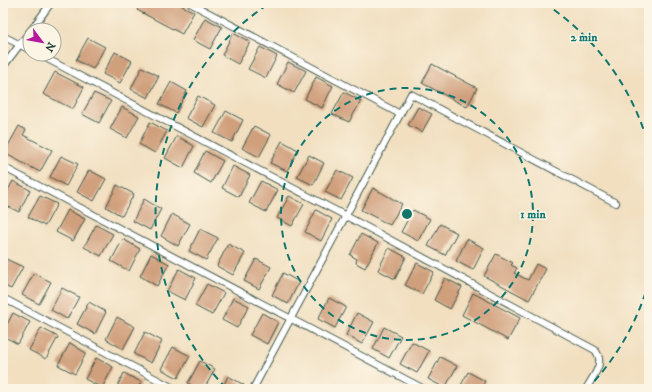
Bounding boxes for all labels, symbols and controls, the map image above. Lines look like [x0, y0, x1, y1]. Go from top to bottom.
north arrow [22, 22, 62, 62]
text: 2 min [571, 30, 598, 45]
text: N [41, 39, 58, 54]
centre of rings [400, 207, 414, 221]
text: 1 min [520, 207, 546, 222]

